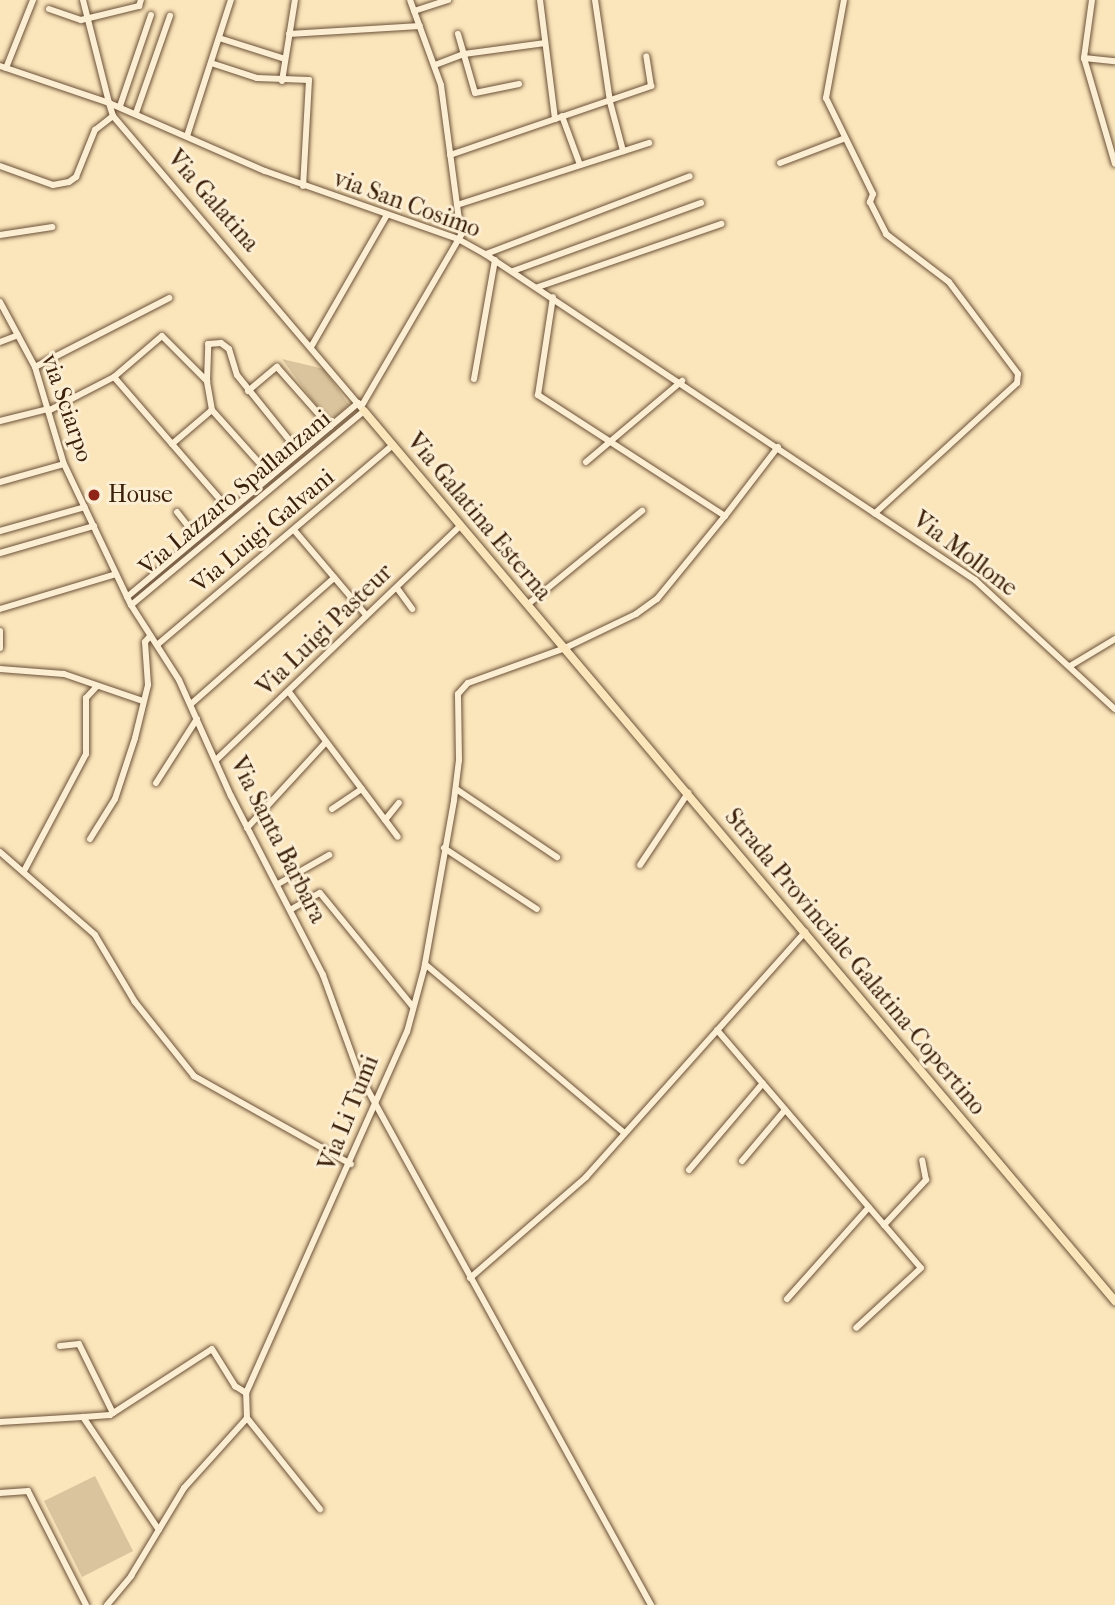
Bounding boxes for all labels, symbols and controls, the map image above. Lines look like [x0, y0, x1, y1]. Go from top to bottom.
street label: Via Galatina [161, 144, 265, 258]
street label: via San Cosimo [330, 164, 484, 244]
street label: via Sciarpo [35, 350, 99, 466]
street label: Via Lazzaro Spallanzani [133, 404, 337, 582]
street label: Via Galatina Esterna [401, 427, 557, 607]
street label: Via Luigi Galvani [186, 463, 340, 599]
place label: House [108, 481, 173, 509]
marker: House [86, 487, 102, 503]
street label: Via Mollone [907, 505, 1023, 603]
street label: Via Luigi Pasteur [251, 558, 399, 702]
street label: Via Santa Barbara [224, 752, 332, 928]
street label: Strada Provinciale Galatina-Copertino [718, 803, 992, 1121]
street label: Via Li Tumi [313, 1051, 385, 1175]

